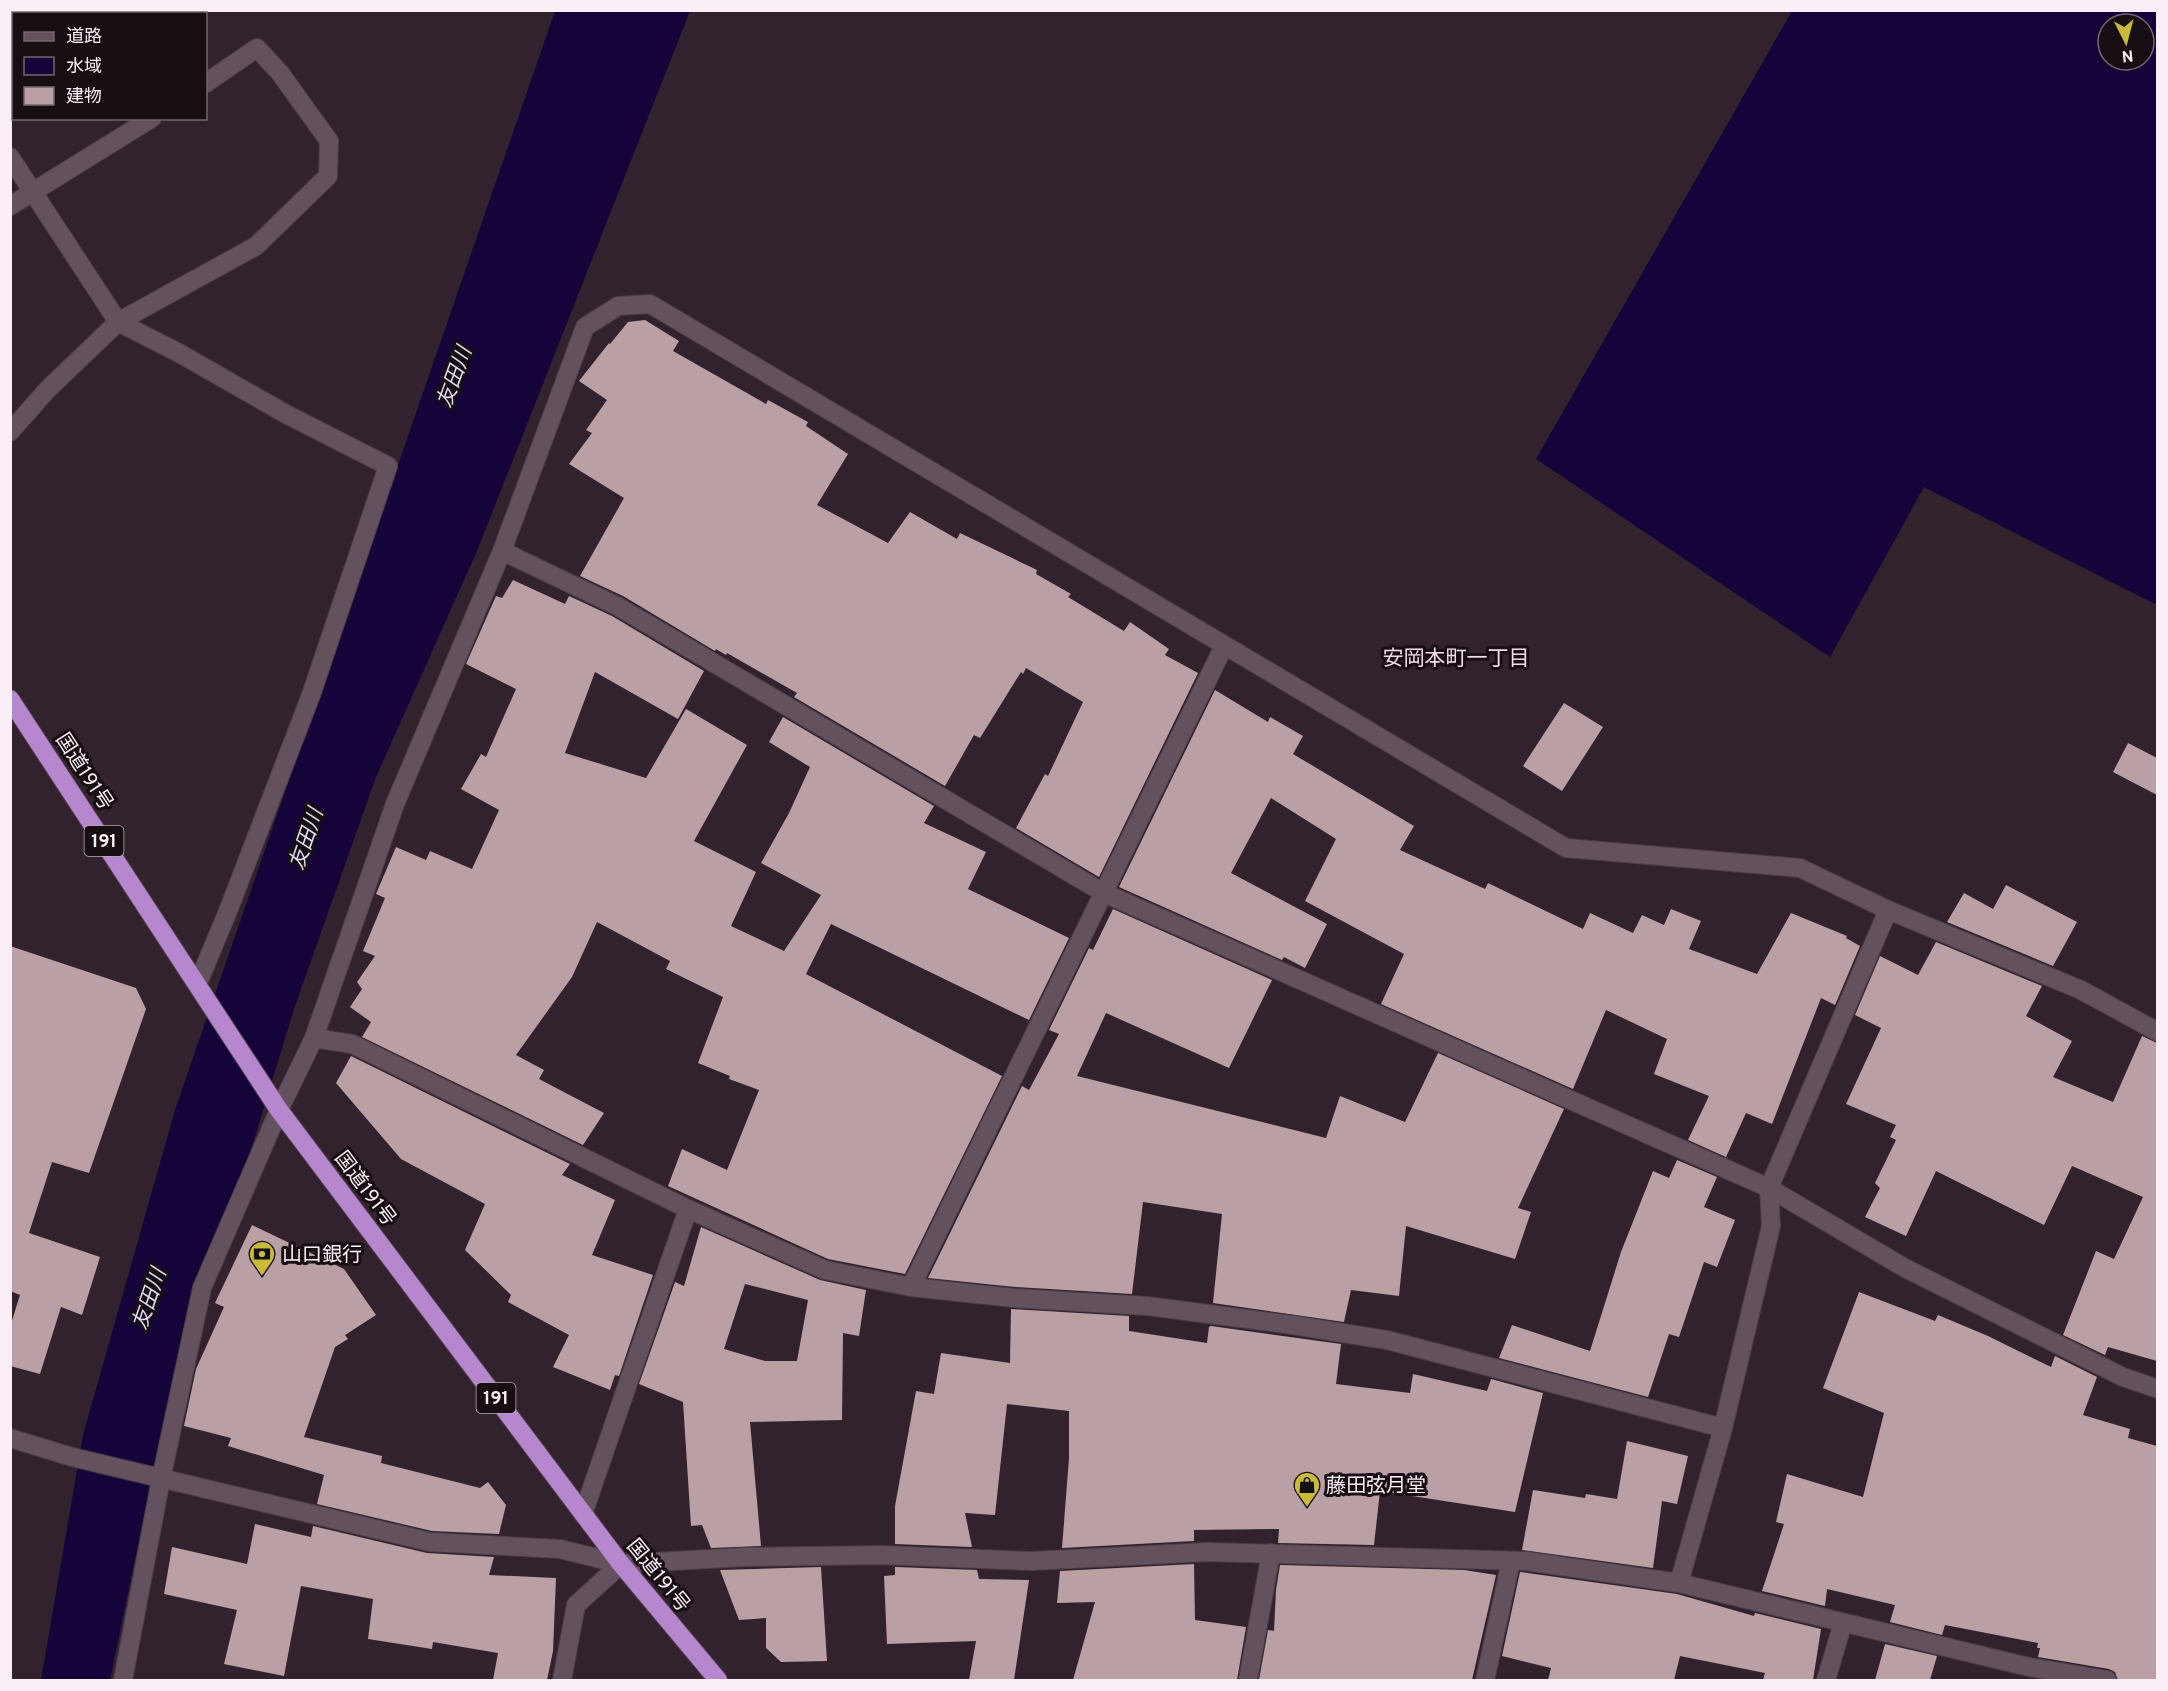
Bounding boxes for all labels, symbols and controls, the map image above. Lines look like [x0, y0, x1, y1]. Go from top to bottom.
legend [12, 12, 207, 120]
north arrow [2096, 12, 2156, 72]
text: 道路 [66, 26, 102, 49]
text: N [2121, 44, 2134, 65]
text: 水域 [66, 56, 102, 79]
text: 建物 [66, 86, 102, 109]
water label: 友田川 [432, 341, 480, 412]
district label: 安岡本町一丁目 [1383, 646, 1530, 673]
street label: 国道191号 [49, 729, 118, 816]
water label: 友田川 [284, 803, 331, 874]
road number: 191 [84, 826, 124, 856]
street label: 国道191号 [328, 1147, 401, 1232]
bank icon: 山口銀行 [247, 1239, 277, 1277]
place label: 山口銀行 [282, 1243, 362, 1269]
water label: 友田川 [127, 1263, 174, 1334]
road number: 191 [476, 1383, 516, 1413]
shop icon: 藤田弦月堂 [1292, 1470, 1322, 1508]
place label: 藤田弦月堂 [1326, 1474, 1426, 1500]
street label: 国道191号 [620, 1534, 695, 1618]

